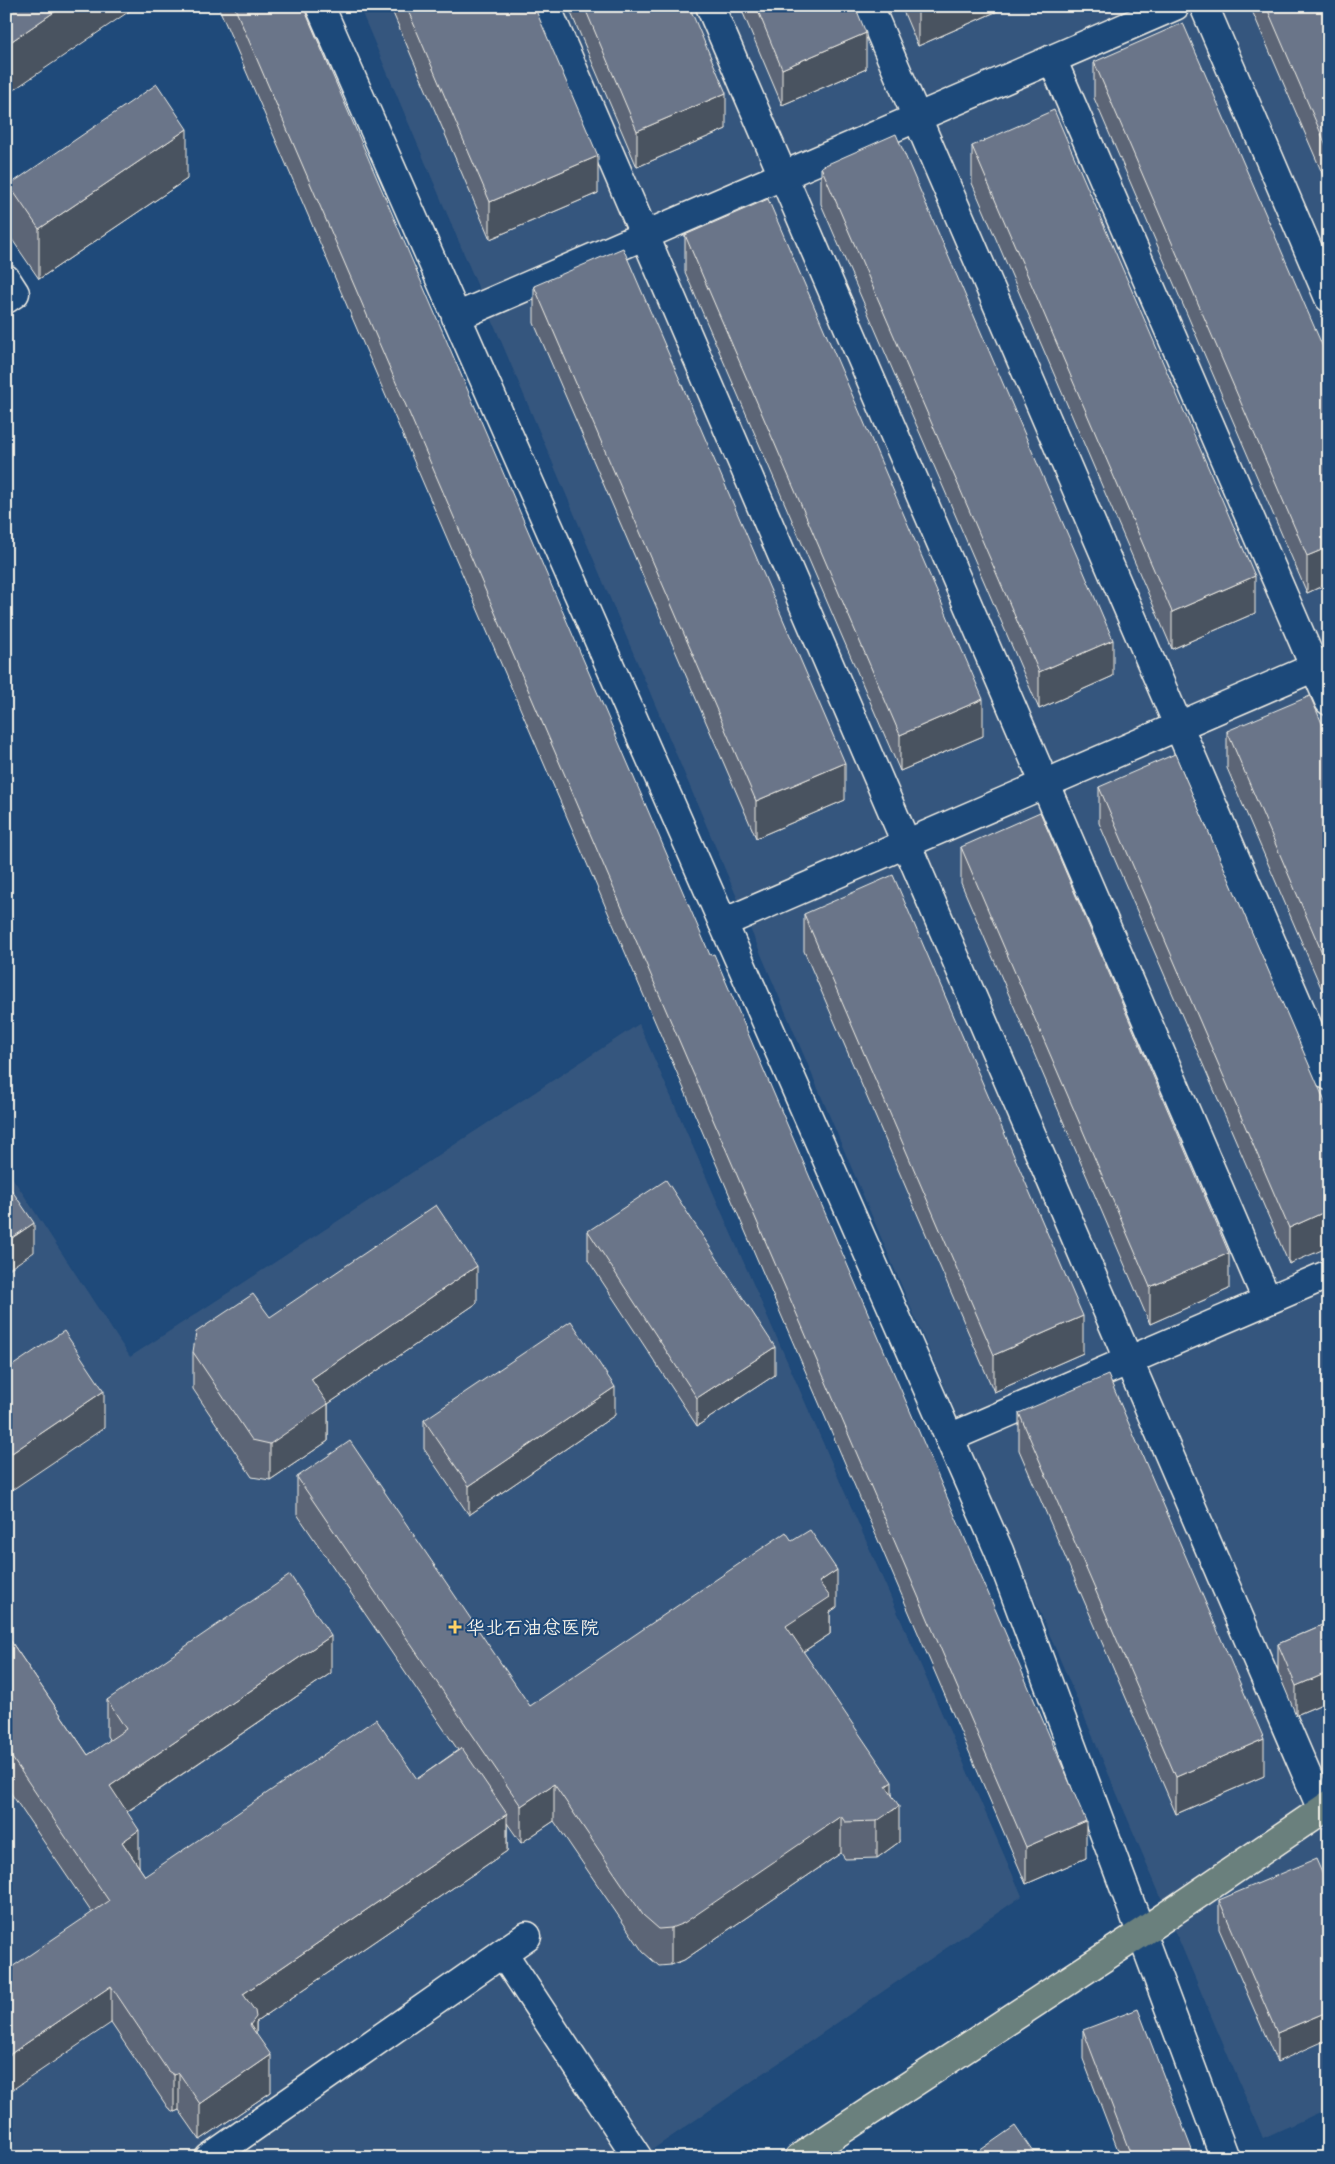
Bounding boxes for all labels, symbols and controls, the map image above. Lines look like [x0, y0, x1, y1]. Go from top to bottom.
place label: 华北石油总医院 [466, 1617, 599, 1639]
marker: 华北石油总医院 [448, 1620, 462, 1634]

